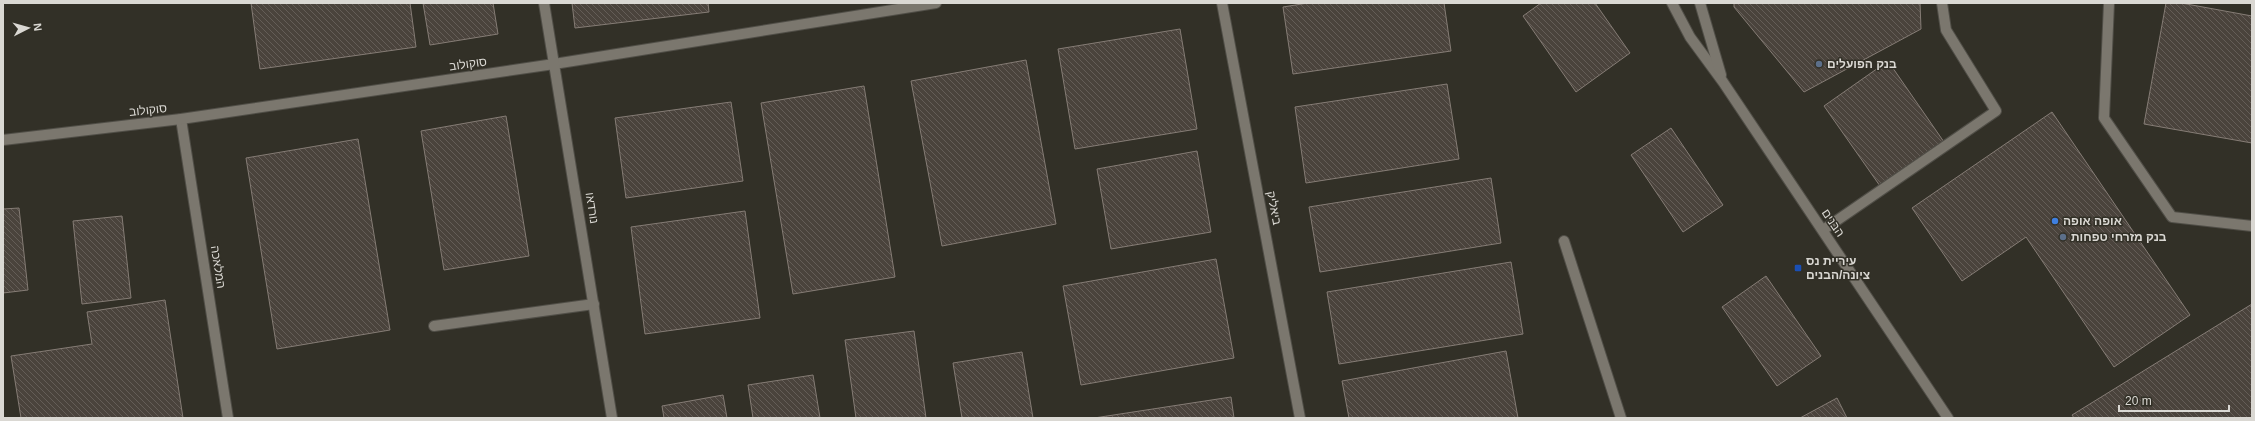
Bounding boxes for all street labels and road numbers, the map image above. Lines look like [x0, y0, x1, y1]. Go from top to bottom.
street label: סוקולוב [448, 54, 488, 74]
street label: סוקולוב [128, 101, 168, 119]
street label: ביאליק [1264, 190, 1284, 226]
street label: נורדאו [583, 191, 601, 225]
street label: הבנים [1819, 206, 1847, 240]
street label: המלאכה [208, 244, 228, 290]

